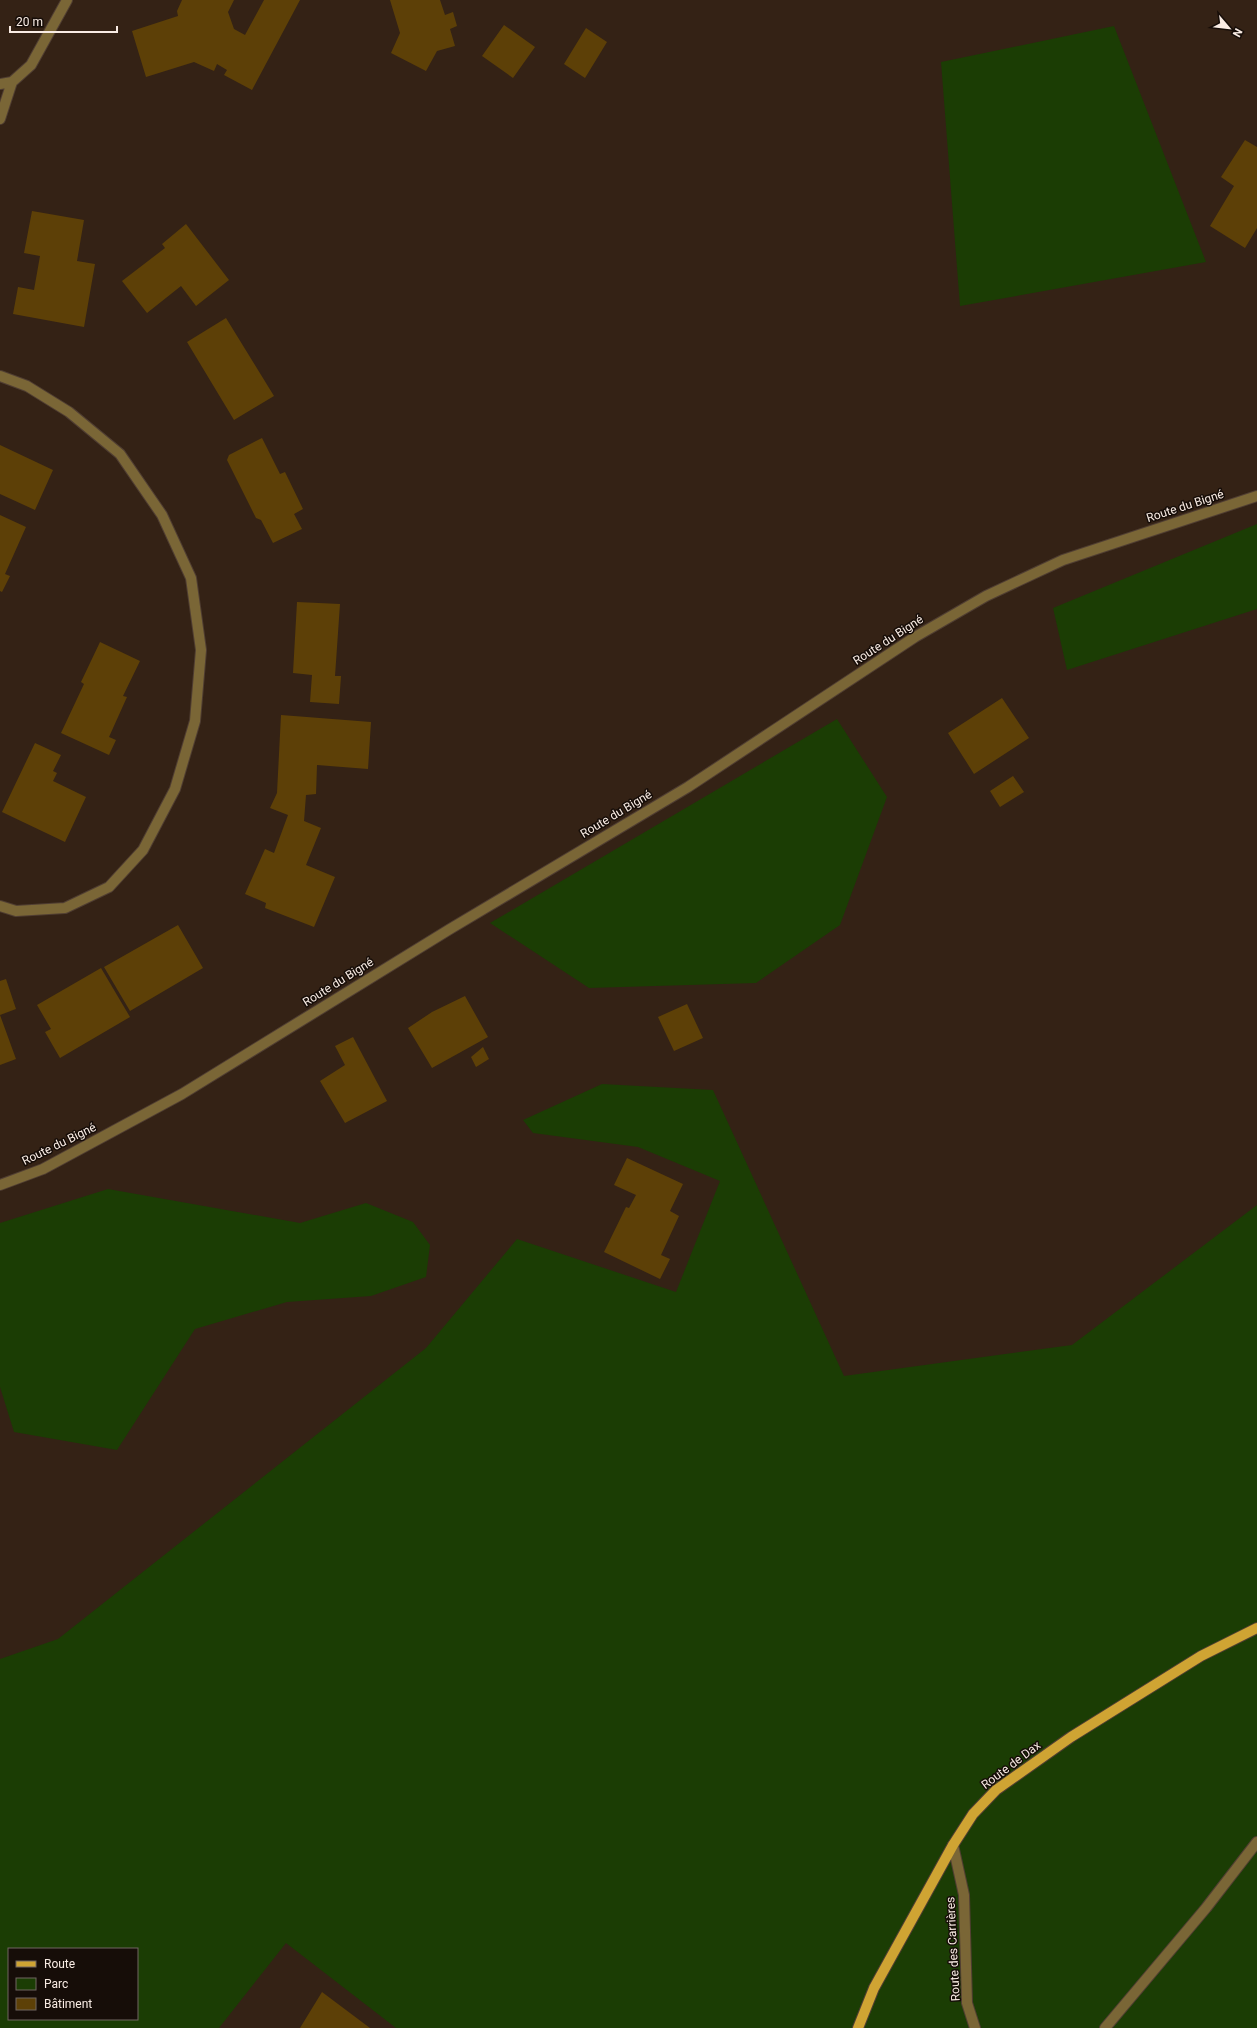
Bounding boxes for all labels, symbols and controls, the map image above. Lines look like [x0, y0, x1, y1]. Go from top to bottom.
scale bar [10, 8, 117, 34]
north arrow [1209, 8, 1249, 48]
text: 20 m [16, 15, 43, 29]
text: N [1230, 26, 1245, 39]
street label: Route du Bigné [1145, 487, 1225, 525]
street label: Route du Bigné [850, 612, 926, 668]
street label: Route du Bigné [578, 787, 654, 841]
street label: Route du Bigné [300, 955, 376, 1009]
street label: Route du Bigné [20, 1120, 98, 1168]
street label: Route de Dax [979, 1738, 1043, 1792]
street label: Route des Carrières [943, 1896, 963, 2002]
legend [8, 1948, 138, 2020]
text: Route [44, 1957, 75, 1971]
text: Parc [44, 1977, 68, 1991]
text: Bâtiment [44, 1997, 92, 2011]

